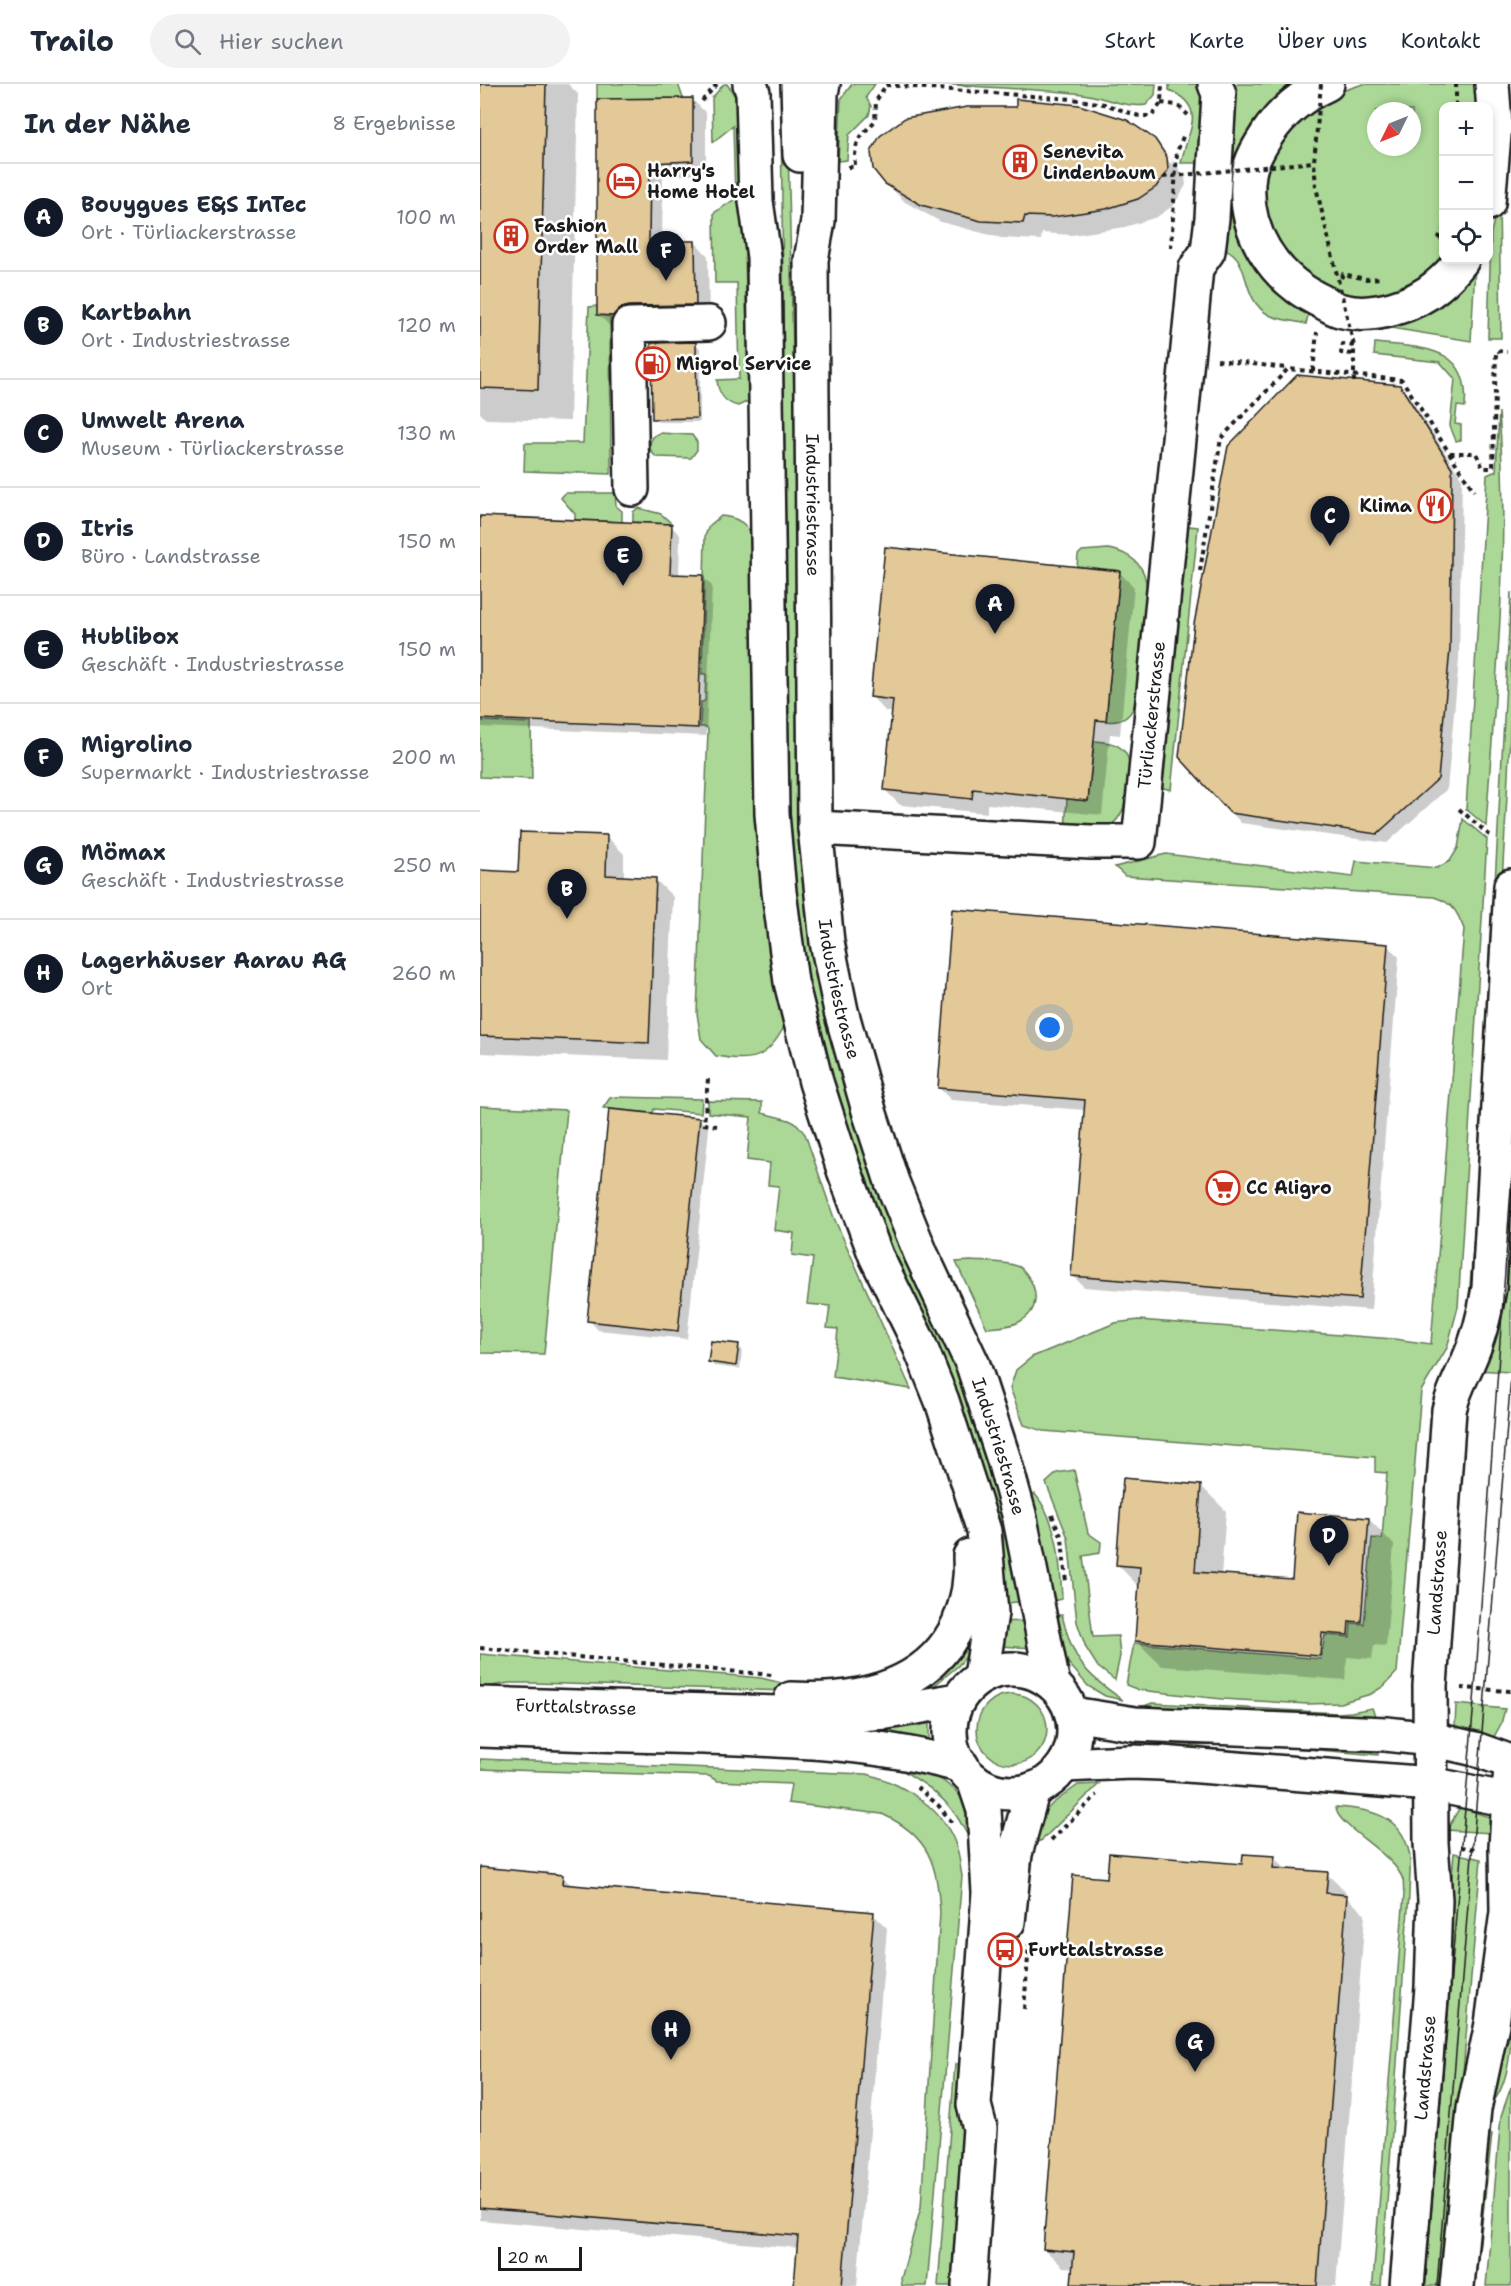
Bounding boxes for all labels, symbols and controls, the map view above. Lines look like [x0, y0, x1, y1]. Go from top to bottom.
search box [150, 14, 570, 68]
text: Trailo [30, 22, 114, 60]
icon: search [171, 25, 204, 58]
text: Hier suchen [219, 27, 344, 56]
text: Start [1105, 27, 1156, 55]
text: Karte [1189, 27, 1245, 55]
text: Über uns [1278, 27, 1368, 55]
text: Kontakt [1401, 27, 1481, 55]
north arrow [1367, 102, 1421, 156]
map controls [1439, 102, 1493, 264]
button: + [1439, 102, 1493, 156]
text: In der Nähe [24, 106, 191, 141]
text: 8 Ergebnisse [332, 110, 456, 136]
place label: Senevita Lindenbaum [1043, 140, 1156, 185]
building icon: Senevita Lindenbaum [1002, 144, 1038, 180]
button: − [1439, 156, 1493, 210]
place label: Harry's Home Hotel [647, 159, 755, 204]
hotel icon: Harry's Home Hotel [606, 163, 642, 199]
text: Bouygues E&S InTec [81, 190, 307, 219]
text: A [36, 204, 51, 230]
text: 100 m [396, 204, 456, 230]
button: locate [1439, 210, 1493, 264]
place label: Fashion Order Mall [534, 214, 638, 259]
building icon: Fashion Order Mall [493, 218, 529, 254]
text: Ort · Türliackerstrasse [81, 219, 297, 245]
pin: F [646, 232, 686, 281]
text: Kartbahn [81, 298, 191, 327]
text: B [37, 312, 50, 338]
text: 120 m [397, 312, 456, 338]
text: Ort · Industriestrasse [81, 327, 291, 353]
fuel station icon: Migrol Service [635, 346, 671, 382]
place label: Migrol Service [676, 352, 812, 376]
text: Umwelt Arena [81, 406, 245, 435]
text: C [37, 420, 50, 446]
text: 130 m [397, 420, 456, 446]
street label: Industriestrasse [800, 434, 825, 577]
text: Museum · Türliackerstrasse [81, 435, 345, 461]
restaurant icon: Klima [1417, 488, 1453, 524]
place label: Klima [1360, 494, 1413, 518]
pin: C [1310, 496, 1350, 546]
text: Itris [81, 514, 134, 543]
text: D [36, 528, 51, 554]
text: 150 m [398, 528, 456, 554]
pin: E [604, 536, 642, 586]
text: Büro · Landstrasse [81, 543, 261, 569]
pin: A [976, 584, 1014, 634]
text: Hublibox [81, 622, 179, 651]
text: E [37, 636, 50, 662]
text: 150 m [398, 636, 456, 662]
street label: Türliackerstrasse [1132, 640, 1171, 790]
text: Geschäft · Industriestrasse [81, 651, 345, 677]
text: Migrolino [81, 730, 193, 759]
text: F [38, 744, 49, 770]
text: 200 m [391, 744, 456, 770]
text: Supermarkt · Industriestrasse [81, 759, 370, 785]
text: Mömax [81, 838, 166, 867]
text: G [35, 852, 52, 878]
text: 250 m [392, 852, 456, 878]
text: Geschäft · Industriestrasse [81, 867, 345, 893]
pin: B [548, 870, 586, 919]
street label: Industriestrasse [813, 918, 866, 1062]
text: Lagerhäuser Aarau AG [81, 946, 346, 975]
text: H [36, 960, 51, 986]
text: 260 m [391, 960, 456, 986]
text: Ort [81, 975, 113, 1001]
your location [1035, 1013, 1064, 1042]
supermarket icon: CC Aligro [1205, 1170, 1241, 1206]
place label: CC Aligro [1246, 1176, 1332, 1200]
street label: Industriestrasse [966, 1375, 1031, 1518]
pin: D [1310, 1516, 1348, 1566]
street label: Landstrasse [1422, 1529, 1453, 1636]
street label: Furttalstrasse [515, 1693, 637, 1721]
bus stop icon: Furttalstrasse [987, 1932, 1023, 1968]
place label: Furttalstrasse [1028, 1938, 1164, 1962]
pin: H [652, 2010, 690, 2060]
street label: Landstrasse [1409, 2014, 1442, 2121]
pin: G [1176, 2022, 1214, 2072]
scale bar [498, 2244, 582, 2272]
text: 20 m [507, 2247, 548, 2268]

